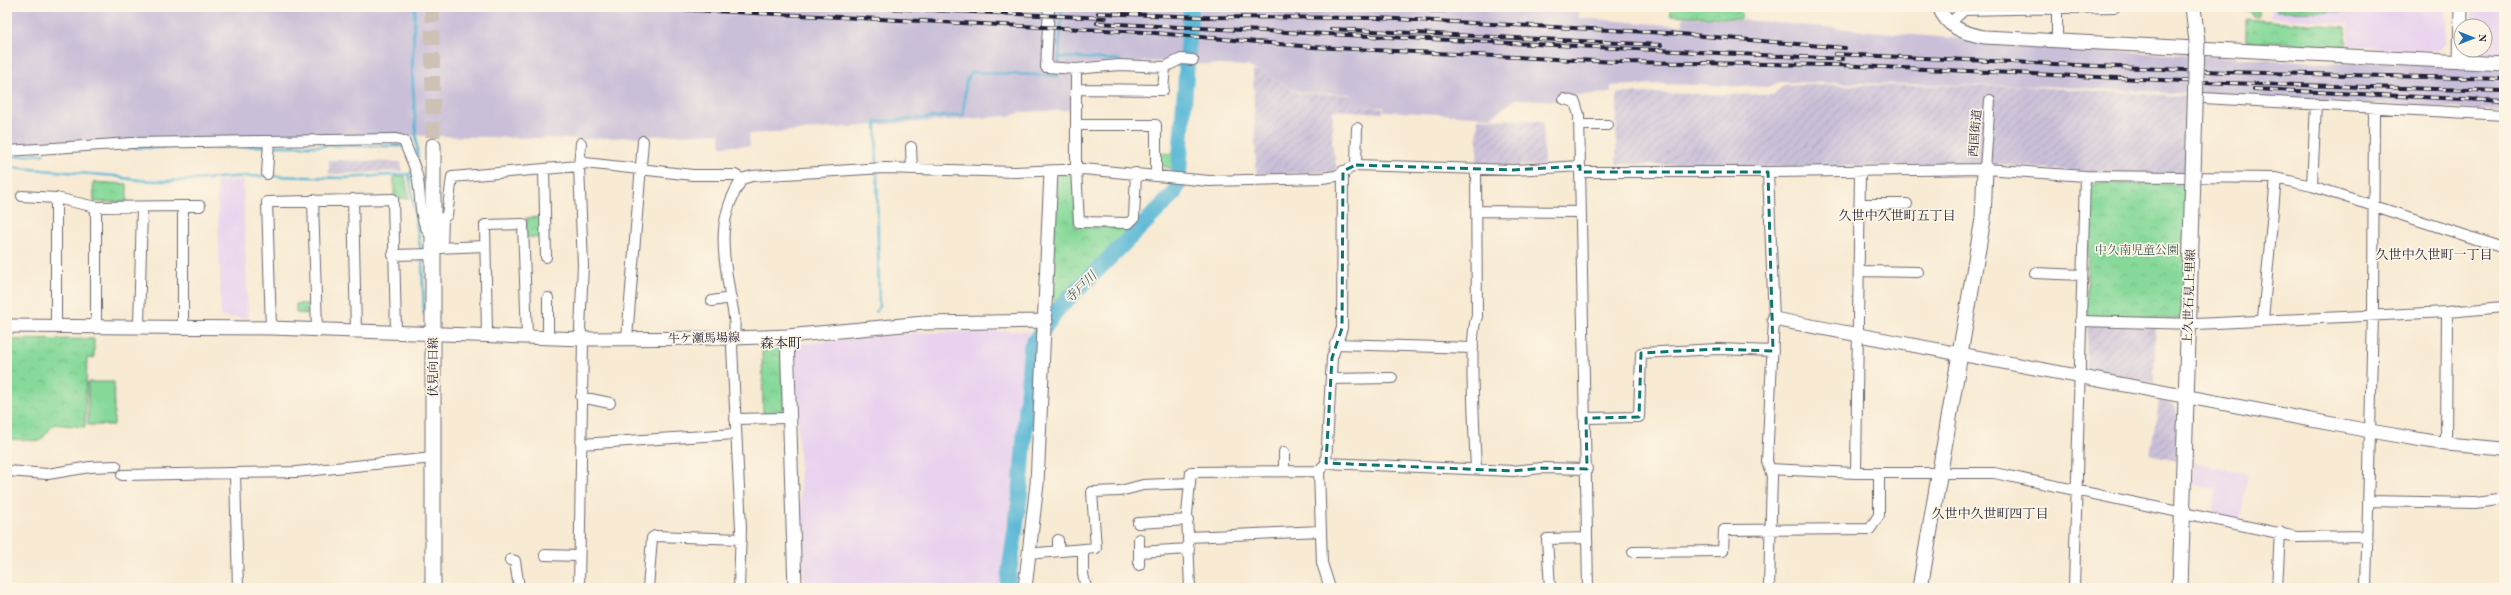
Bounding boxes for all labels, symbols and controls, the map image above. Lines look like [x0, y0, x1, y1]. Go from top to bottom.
north arrow [2453, 18, 2493, 58]
text: N [2476, 34, 2487, 43]
street label: 西国街道 [1966, 108, 1984, 158]
district label: 久世中久世町五丁目 [1838, 209, 1956, 223]
park label: 中久南児童公園 [2095, 243, 2179, 257]
district label: 久世中久世町一丁目 [2375, 248, 2493, 262]
street label: 上久世石見上里線 [2180, 249, 2198, 345]
water label: 寺戸川 [1062, 268, 1101, 306]
street label: 牛ケ瀬馬場線 [668, 330, 740, 346]
district label: 森本町 [760, 336, 802, 351]
street label: 伏見向日線 [426, 337, 440, 397]
district label: 久世中久世町四丁目 [1931, 507, 2049, 521]

